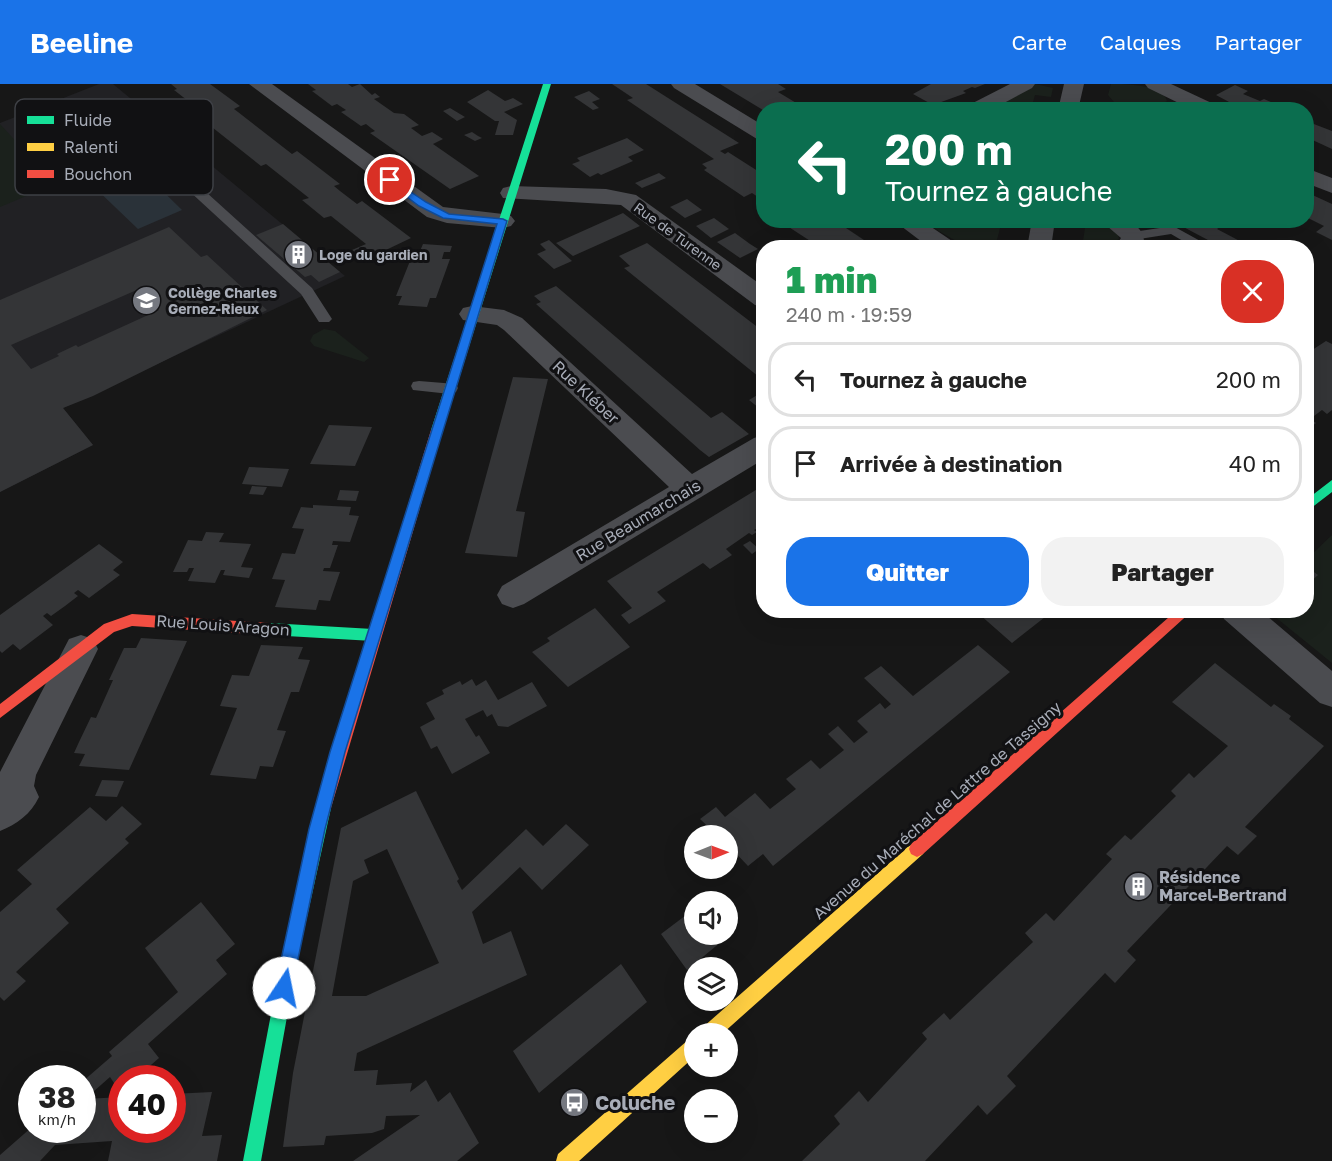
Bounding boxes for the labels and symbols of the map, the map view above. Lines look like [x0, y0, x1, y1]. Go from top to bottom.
legend [15, 99, 213, 195]
text: Fluide [64, 110, 112, 130]
text: Ralenti [64, 137, 118, 157]
pin [364, 154, 415, 205]
text: Bouchon [64, 164, 132, 184]
street label: Rue de Turenne [631, 198, 725, 274]
building icon: Loge du gardien [282, 238, 314, 270]
place label: Loge du gardien [319, 246, 427, 263]
school or university icon: Collège Charles Gernez-Rieux [131, 284, 163, 316]
place label: Collège Charles Gernez-Rieux [168, 284, 277, 317]
street label: Rue Kléber [548, 356, 624, 428]
street label: Rue Beaumarchais [572, 475, 704, 565]
street label: Rue Louis Aragon [156, 610, 290, 640]
street label: Avenue du Maréchal de Lattre de Tassigny [809, 697, 1065, 923]
north arrow [684, 825, 738, 879]
place label: Résidence Marcel-Bertrand [1159, 867, 1287, 905]
building icon: Résidence Marcel-Bertrand [1122, 870, 1154, 902]
position arrow [252, 956, 316, 1020]
speed limit sign: 40 [108, 1065, 186, 1143]
bus stop icon: Coluche [558, 1086, 590, 1118]
place label: Coluche [595, 1090, 675, 1114]

